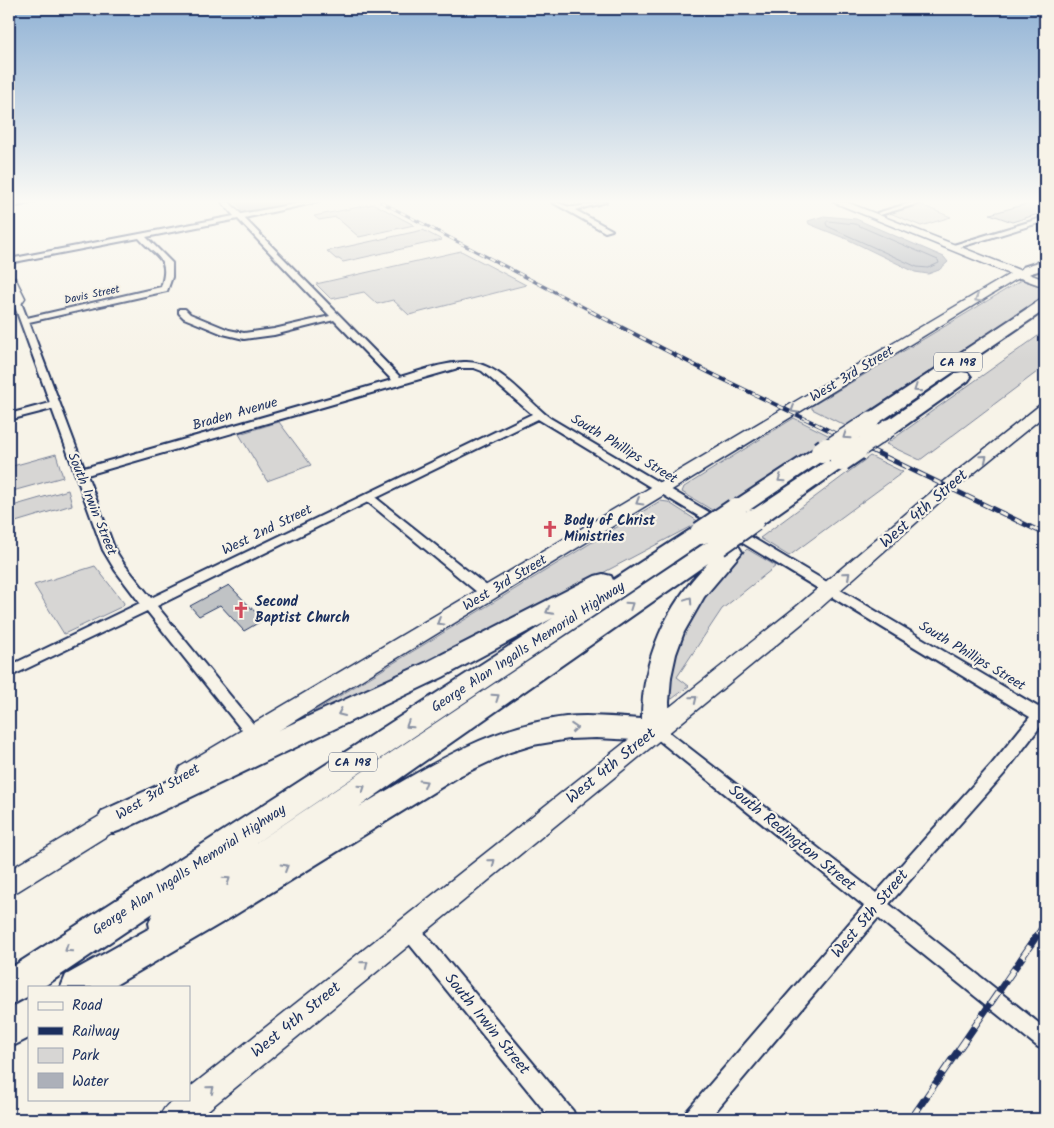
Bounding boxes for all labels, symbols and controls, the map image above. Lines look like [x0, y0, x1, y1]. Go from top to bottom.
street label: Davis Street [62, 280, 122, 310]
one-way arrow [974, 292, 983, 302]
street label: West 3rd Street [806, 340, 899, 408]
road number: CA 198 [934, 352, 982, 372]
one-way arrow [914, 383, 923, 392]
street label: Braden Avenue [190, 391, 281, 437]
one-way arrow [790, 403, 799, 413]
street label: South Phillips Street [566, 408, 682, 490]
one-way arrow [843, 430, 852, 439]
street label: South Irwin Street [61, 449, 123, 559]
one-way arrow [978, 455, 987, 463]
street label: West 4th Street [874, 463, 974, 554]
one-way arrow [778, 473, 787, 482]
one-way arrow [636, 496, 645, 506]
street label: West 2nd Street [218, 498, 316, 561]
place label: Body of Christ Ministries [564, 510, 656, 548]
church icon: Body of Christ Ministries [540, 519, 560, 539]
street label: West 3rd Street [459, 549, 552, 617]
one-way arrow [842, 571, 851, 580]
street label: George Alan Ingalls Memorial Highway [427, 576, 630, 718]
place label: Second Baptist Church [255, 591, 350, 629]
one-way arrow [682, 597, 692, 606]
church icon: Second Baptist Church [231, 600, 251, 620]
one-way arrow [624, 602, 634, 611]
one-way arrow [545, 605, 554, 615]
street label: South Phillips Street [914, 615, 1030, 697]
one-way arrow [437, 616, 446, 626]
one-way arrow [490, 694, 499, 703]
one-way arrow [688, 697, 697, 705]
one-way arrow [337, 707, 346, 717]
one-way arrow [405, 719, 414, 729]
street label: West 4th Street [560, 721, 662, 810]
one-way arrow [571, 723, 579, 734]
road number: CA 198 [329, 752, 377, 772]
street label: West 3rd Street [112, 758, 205, 826]
one-way arrow [418, 779, 427, 789]
street label: South Redington Street [723, 779, 862, 898]
one-way arrow [356, 785, 365, 794]
street label: George Alan Ingalls Memorial Highway [88, 799, 291, 941]
one-way arrow [486, 859, 495, 868]
street label: West 5th Street [825, 863, 915, 964]
one-way arrow [279, 864, 288, 874]
one-way arrow [222, 877, 231, 886]
one-way arrow [65, 943, 74, 953]
one-way arrow [359, 962, 368, 970]
street label: South Irwin Street [438, 968, 537, 1081]
street label: West 4th Street [245, 975, 347, 1064]
legend [28, 986, 190, 1100]
text: Road [72, 994, 103, 1018]
text: Railway [72, 1020, 120, 1044]
text: Park [72, 1044, 100, 1068]
text: Water [72, 1070, 109, 1094]
one-way arrow [206, 1085, 215, 1094]

